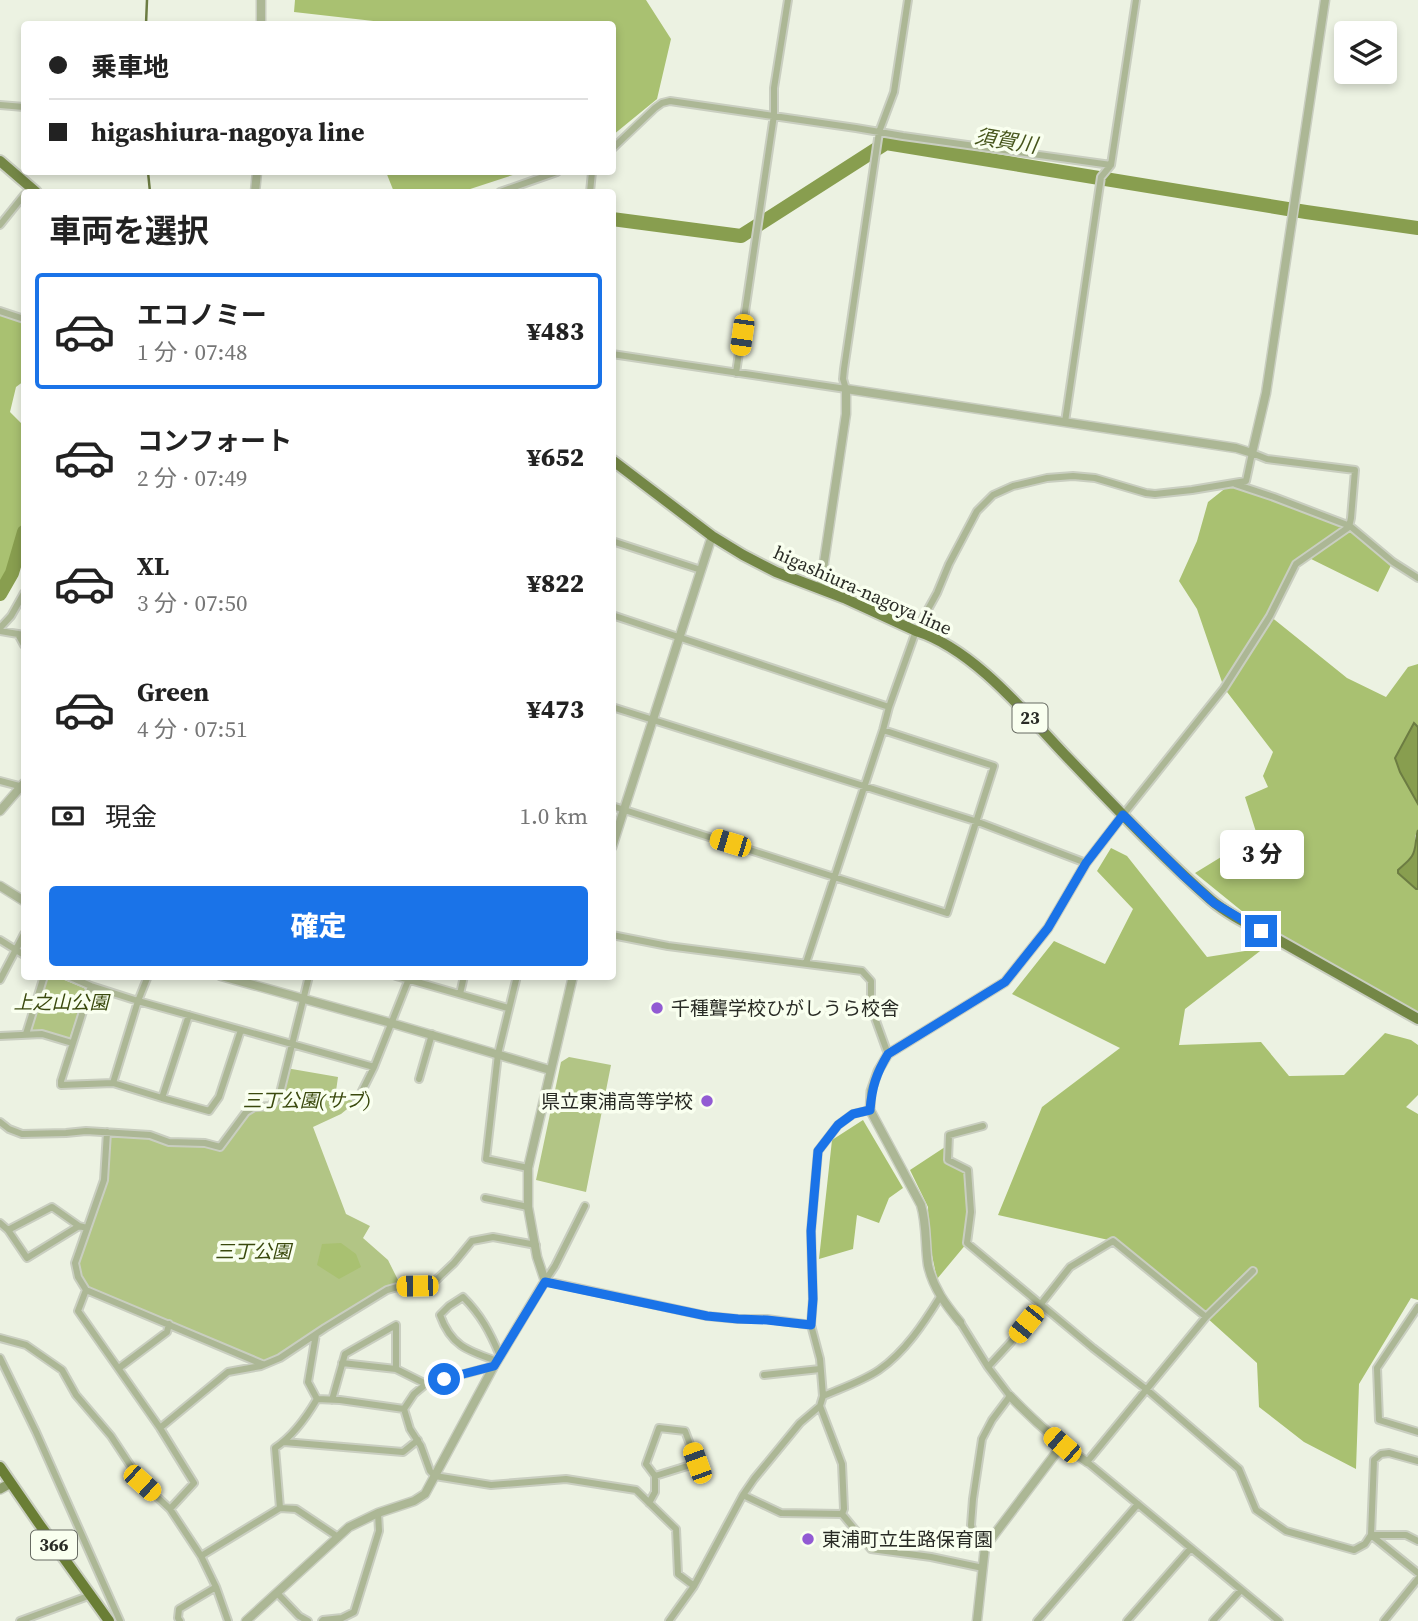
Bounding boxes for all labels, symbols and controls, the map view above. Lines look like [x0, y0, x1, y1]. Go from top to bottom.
map controls [1334, 21, 1397, 84]
button: layers [1334, 21, 1397, 84]
text: 乗車地 [91, 49, 169, 85]
text: higashiura-nagoya line [91, 114, 365, 150]
water label: 須賀川 [973, 121, 1041, 160]
text: 車両を選択 [49, 209, 209, 253]
text: エコノミー [137, 297, 267, 333]
icon: car [53, 300, 116, 363]
text: ¥483 [527, 313, 584, 349]
car [729, 313, 756, 357]
text: 1 分 · 07:48 [137, 336, 247, 368]
text: コンフォート [137, 423, 292, 459]
icon: car [53, 426, 116, 489]
text: ¥652 [527, 439, 584, 475]
text: 2 分 · 07:49 [137, 462, 247, 494]
street label: higashiura-nagoya line [770, 539, 956, 641]
text: XL [137, 548, 169, 584]
icon: car [53, 552, 116, 615]
text: ¥822 [527, 565, 584, 601]
text: 3 分 · 07:50 [137, 587, 247, 619]
text: Green [137, 674, 209, 710]
icon: car [53, 678, 116, 741]
text: ¥473 [527, 691, 584, 727]
road number: 23 [1012, 704, 1048, 732]
text: 4 分 · 07:51 [137, 713, 247, 745]
icon: cash [49, 797, 87, 835]
text: 現金 [105, 799, 157, 835]
text: 1.0 km [519, 800, 588, 832]
car [707, 827, 754, 859]
callout: 3 分 [1219, 830, 1303, 878]
text: 3 分 [1242, 838, 1282, 870]
button: 確定 [49, 886, 588, 966]
route end [1245, 915, 1277, 947]
park label: 上之山公園 [13, 989, 111, 1015]
place label: 千種聾学校ひがしうら校舎 [671, 995, 899, 1021]
marker: 千種聾学校ひがしうら校舎 [649, 1000, 665, 1016]
park label: 三丁公園(サブ) [243, 1087, 371, 1113]
place label: 県立東浦高等学校 [541, 1088, 693, 1114]
marker: 県立東浦高等学校 [699, 1093, 715, 1109]
park label: 三丁公園 [215, 1238, 294, 1264]
car [396, 1275, 439, 1297]
car [1005, 1301, 1048, 1347]
route start [428, 1363, 460, 1395]
car [1040, 1423, 1085, 1467]
car [680, 1440, 715, 1486]
car [120, 1461, 165, 1505]
place label: 東浦町立生路保育園 [822, 1526, 993, 1552]
road number: 366 [31, 1530, 77, 1560]
marker: 東浦町立生路保育園 [800, 1531, 816, 1547]

